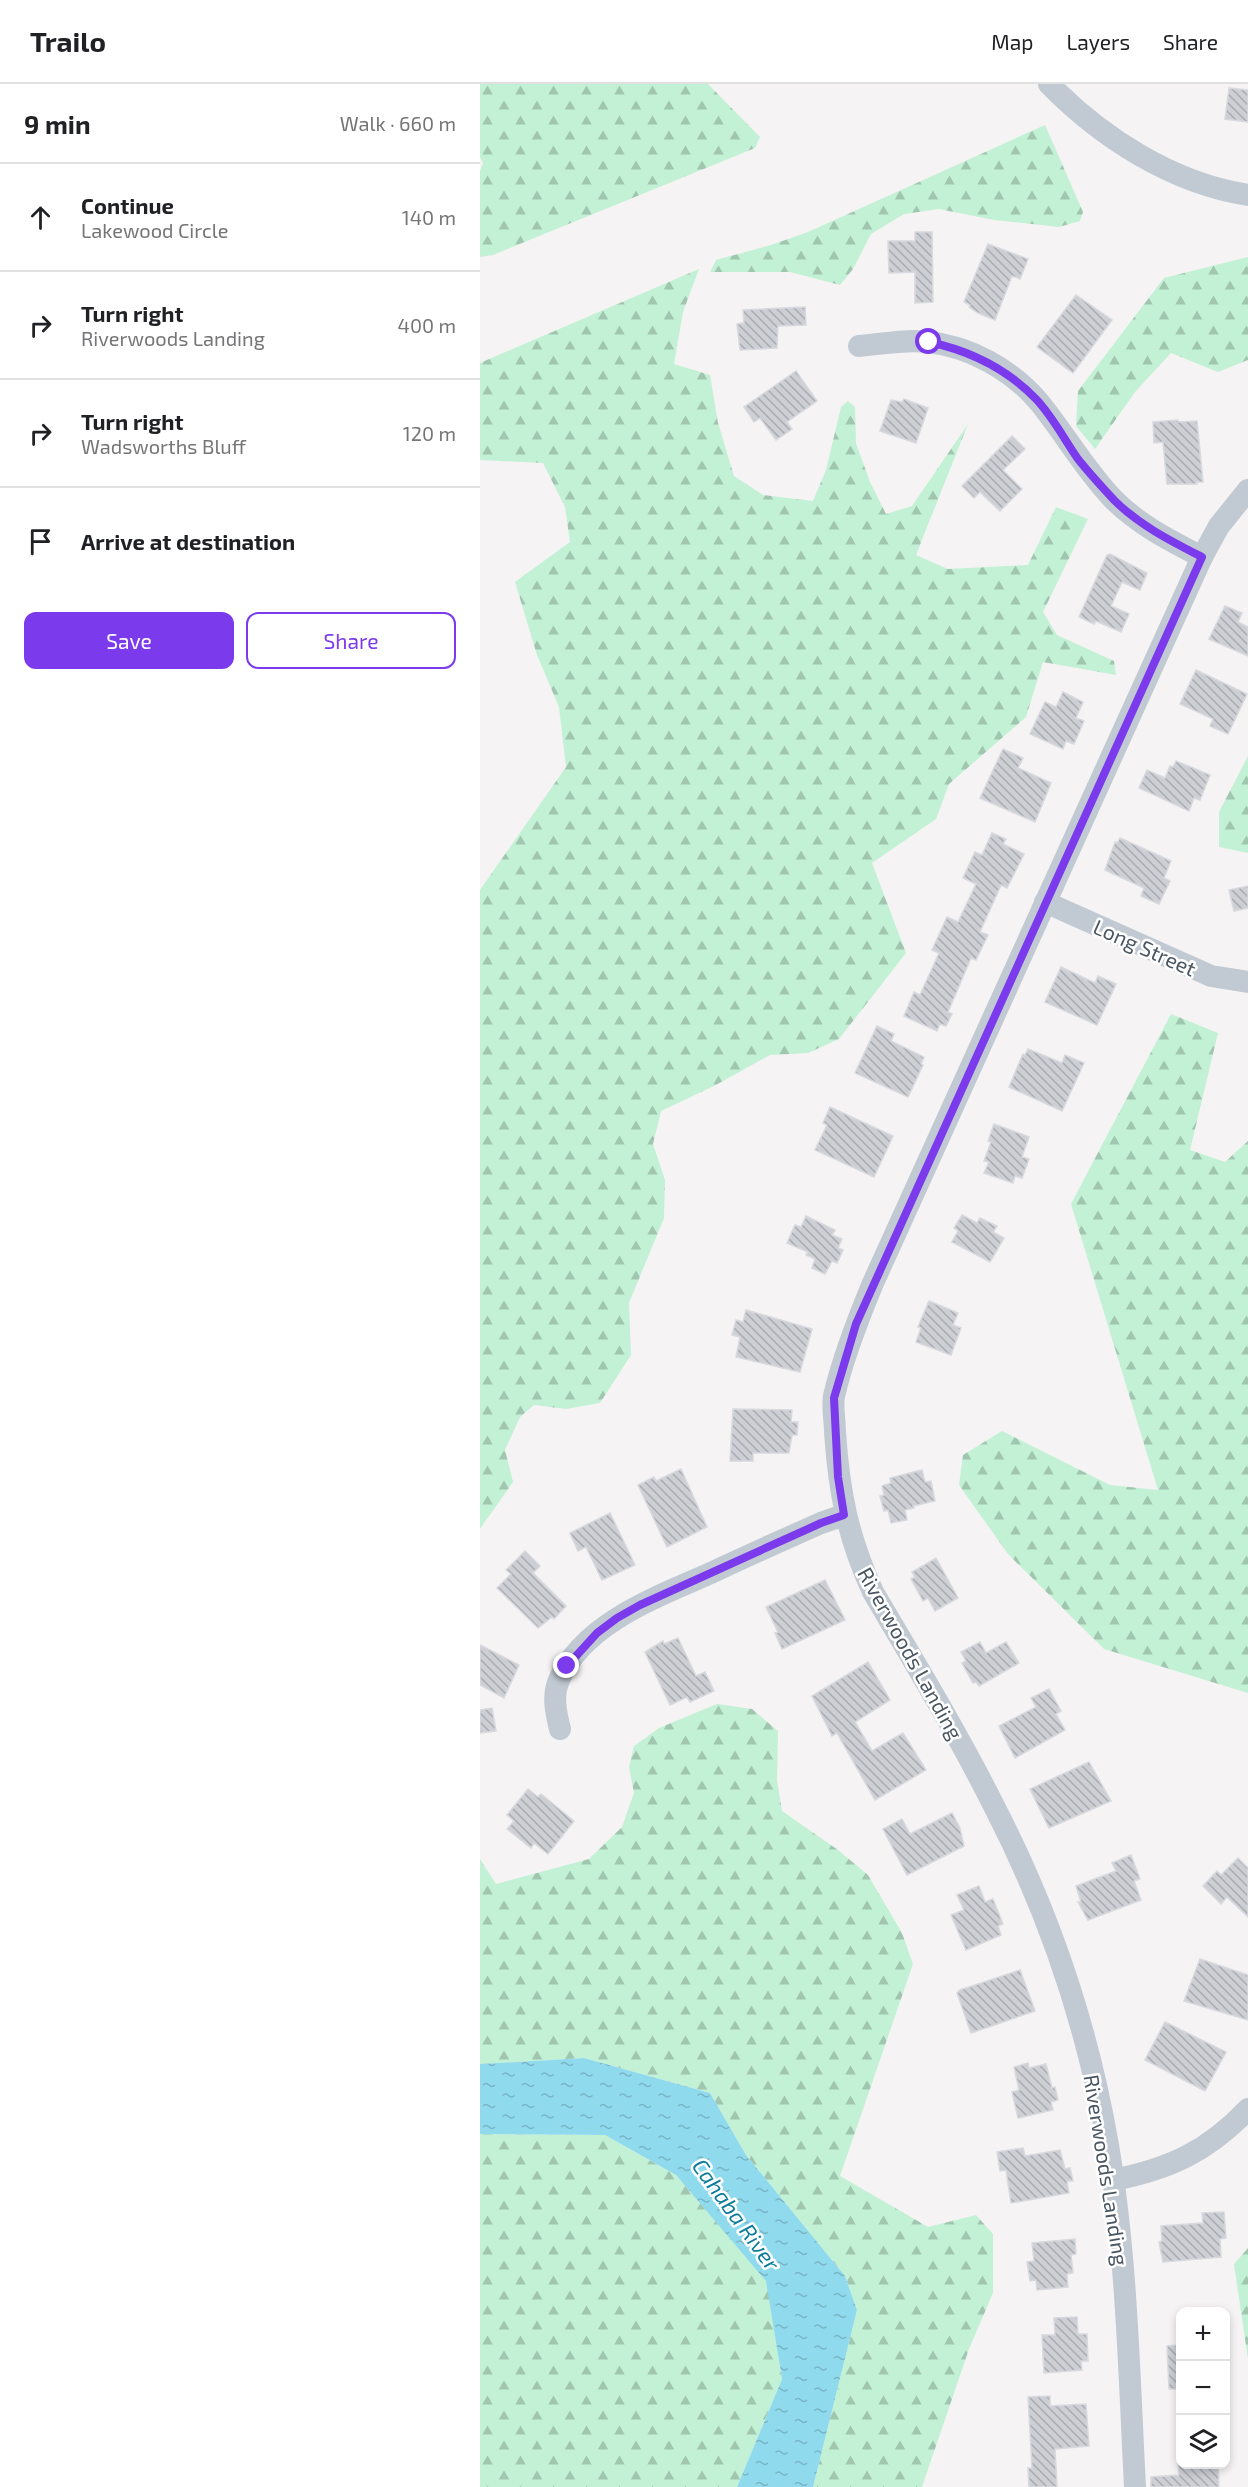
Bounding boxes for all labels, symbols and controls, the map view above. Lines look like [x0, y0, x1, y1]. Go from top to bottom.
text: Trailo [30, 24, 106, 58]
text: Map [991, 29, 1033, 54]
text: Layers [1066, 29, 1130, 54]
text: Share [1163, 29, 1218, 54]
text: 9 min [24, 108, 91, 139]
text: Walk · 660 m [340, 111, 456, 135]
text: Continue [81, 192, 174, 218]
icon: ahead [24, 201, 57, 234]
text: 140 m [402, 205, 456, 229]
text: Lakewood Circle [81, 218, 229, 242]
text: Turn right [81, 300, 183, 326]
icon: right [24, 309, 57, 342]
text: 400 m [398, 313, 456, 337]
text: Riverwoods Landing [81, 326, 265, 350]
route start [915, 328, 941, 354]
text: Turn right [81, 408, 183, 434]
icon: right [24, 417, 57, 450]
text: 120 m [403, 421, 456, 445]
text: Wadsworths Bluff [81, 434, 246, 458]
icon: arrive [24, 525, 57, 558]
text: Arrive at destination [81, 528, 295, 554]
button: Save [24, 612, 234, 669]
button: Share [246, 612, 456, 669]
street label: Long Street [1090, 913, 1200, 981]
street label: Riverwoods Landing [853, 1563, 969, 1744]
route end [553, 1652, 579, 1678]
street label: Riverwoods Landing [1080, 2073, 1134, 2268]
water label: Cahaba River [688, 2153, 787, 2276]
map controls [1176, 2307, 1230, 2469]
button: + [1176, 2307, 1230, 2361]
button: − [1176, 2361, 1230, 2415]
button: layers [1176, 2415, 1230, 2469]

